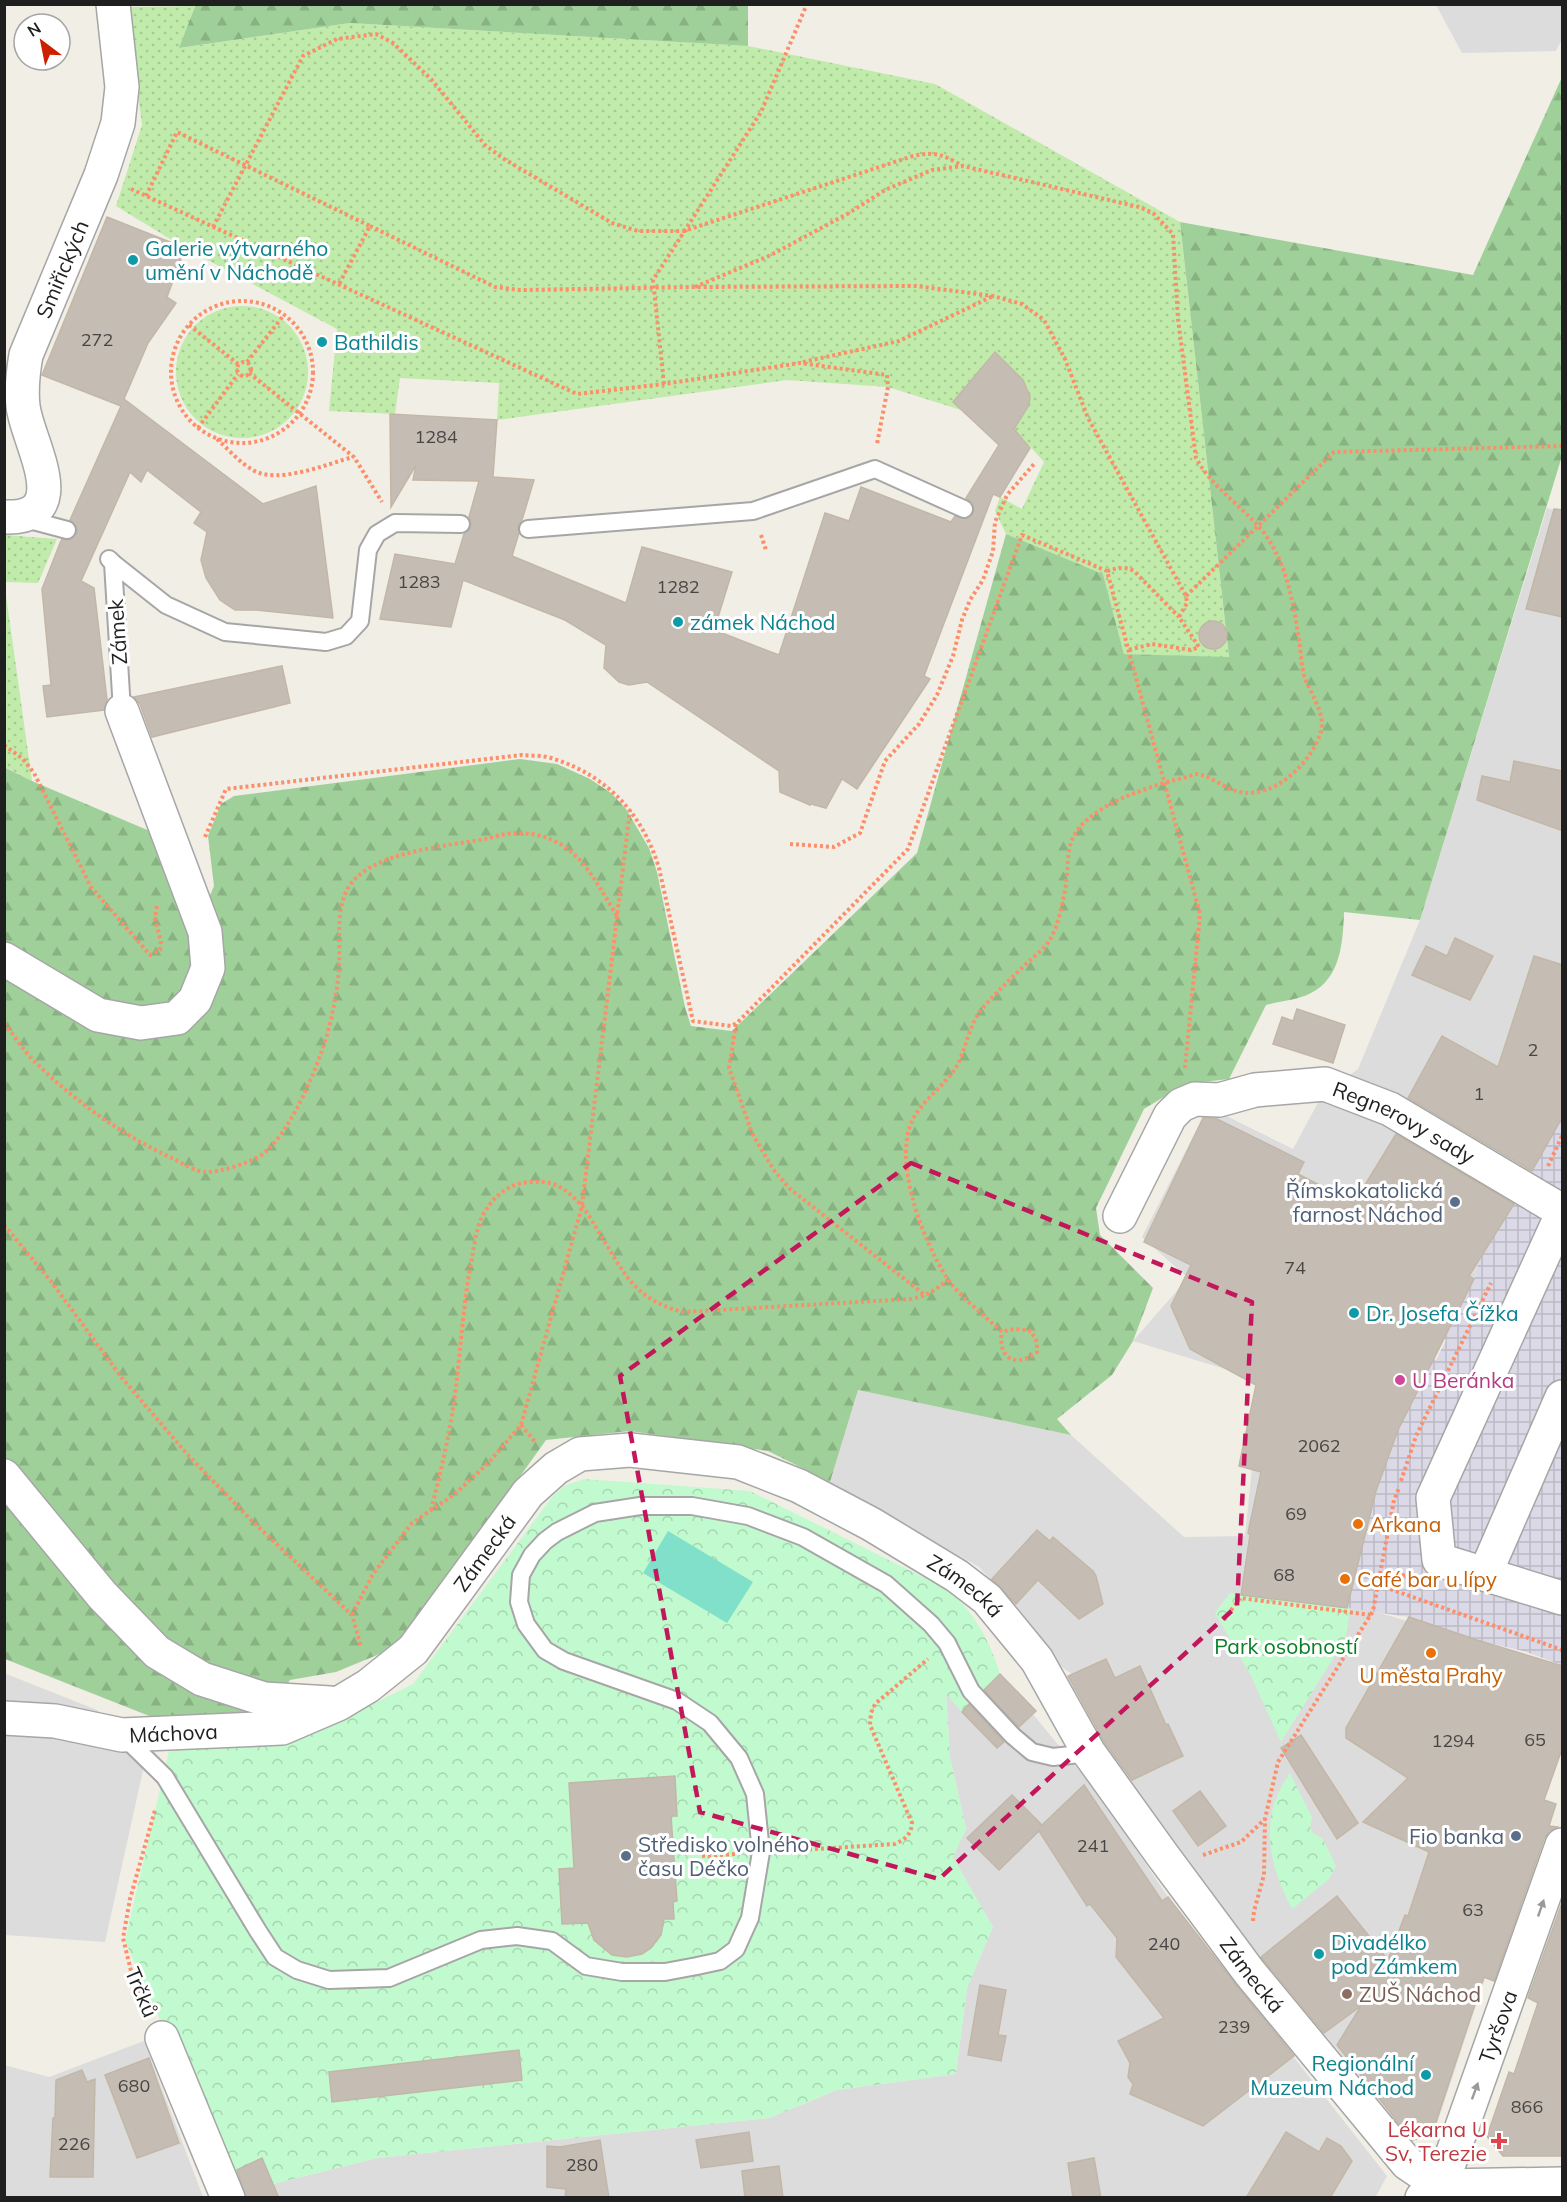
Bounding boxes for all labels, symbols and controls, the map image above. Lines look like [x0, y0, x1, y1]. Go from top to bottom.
north arrow [12, 12, 72, 72]
text: N [24, 18, 44, 41]
street label: Smiřických [30, 216, 94, 322]
place label: Galerie výtvarného umění v Náchodě [145, 235, 328, 285]
marker: Galerie výtvarného umění v Náchodě [126, 253, 140, 267]
house number: 272 [81, 328, 113, 351]
place label: Bathildis [334, 329, 419, 355]
marker: Bathildis [315, 335, 329, 349]
house number: 1284 [414, 425, 458, 448]
house number: 1283 [397, 570, 441, 593]
house number: 1282 [656, 575, 700, 598]
street label: Zámek [102, 598, 132, 666]
place label: zámek Náchod [690, 609, 835, 635]
marker: zámek Náchod [671, 615, 685, 629]
house number: 2 [1528, 1038, 1538, 1061]
street label: Regnerovy sady [1329, 1075, 1479, 1169]
house number: 1 [1474, 1082, 1484, 1105]
place label: Římskokatolická farnost Náchod [1286, 1177, 1443, 1227]
marker: Římskokatolická farnost Náchod [1448, 1195, 1462, 1209]
house number: 74 [1284, 1256, 1306, 1279]
place label: Dr. Josefa Čížka [1366, 1300, 1519, 1326]
marker: Dr. Josefa Čížka [1347, 1306, 1361, 1320]
place label: U Beránka [1412, 1367, 1514, 1393]
marker: U Beránka [1393, 1373, 1407, 1387]
house number: 2062 [1297, 1434, 1341, 1457]
house number: 69 [1285, 1502, 1307, 1525]
street label: Zámecká [448, 1509, 521, 1596]
place label: Arkana [1370, 1511, 1441, 1537]
marker: Arkana [1351, 1517, 1365, 1531]
street label: Zámecká [923, 1548, 1009, 1622]
house number: 68 [1273, 1563, 1295, 1586]
place label: Café bar u lípy [1357, 1566, 1497, 1592]
marker: Café bar u lípy [1338, 1572, 1352, 1586]
park label: Park osobností [1214, 1633, 1359, 1659]
marker: U města Prahy [1424, 1646, 1438, 1660]
place label: U města Prahy [1359, 1662, 1503, 1688]
street label: Máchova [129, 1718, 218, 1748]
house number: 65 [1524, 1728, 1546, 1751]
house number: 1294 [1431, 1729, 1475, 1752]
place label: Fio banka [1409, 1823, 1504, 1849]
marker: Fio banka [1509, 1829, 1523, 1843]
place label: Středisko volného času Déčko [638, 1831, 809, 1881]
house number: 241 [1077, 1834, 1109, 1857]
marker: Středisko volného času Déčko [619, 1849, 633, 1863]
house number: 63 [1462, 1898, 1484, 1921]
one-way arrow [1536, 1898, 1546, 1916]
place label: Divadélko pod Zámkem [1331, 1929, 1458, 1979]
house number: 240 [1148, 1932, 1180, 1955]
street label: Zámecká [1215, 1932, 1290, 2018]
marker: Divadélko pod Zámkem [1312, 1947, 1326, 1961]
street label: Trčků [120, 1963, 164, 2021]
place label: ZUŠ Náchod [1359, 1981, 1481, 2007]
street label: Tyršova [1473, 1986, 1523, 2067]
marker: ZUŠ Náchod [1340, 1987, 1354, 2001]
house number: 239 [1218, 2015, 1250, 2038]
place label: Regionální Muzeum Náchod [1250, 2050, 1415, 2100]
marker: Regionální Muzeum Náchod [1419, 2068, 1433, 2082]
house number: 680 [118, 2074, 150, 2097]
one-way arrow [1471, 2082, 1481, 2100]
house number: 866 [1511, 2095, 1543, 2118]
place label: Lékarna U Sv, Terezie [1385, 2116, 1487, 2166]
house number: 226 [58, 2132, 90, 2155]
marker: Lékarna U Sv, Terezie [1492, 2134, 1506, 2148]
house number: 280 [566, 2153, 598, 2176]

